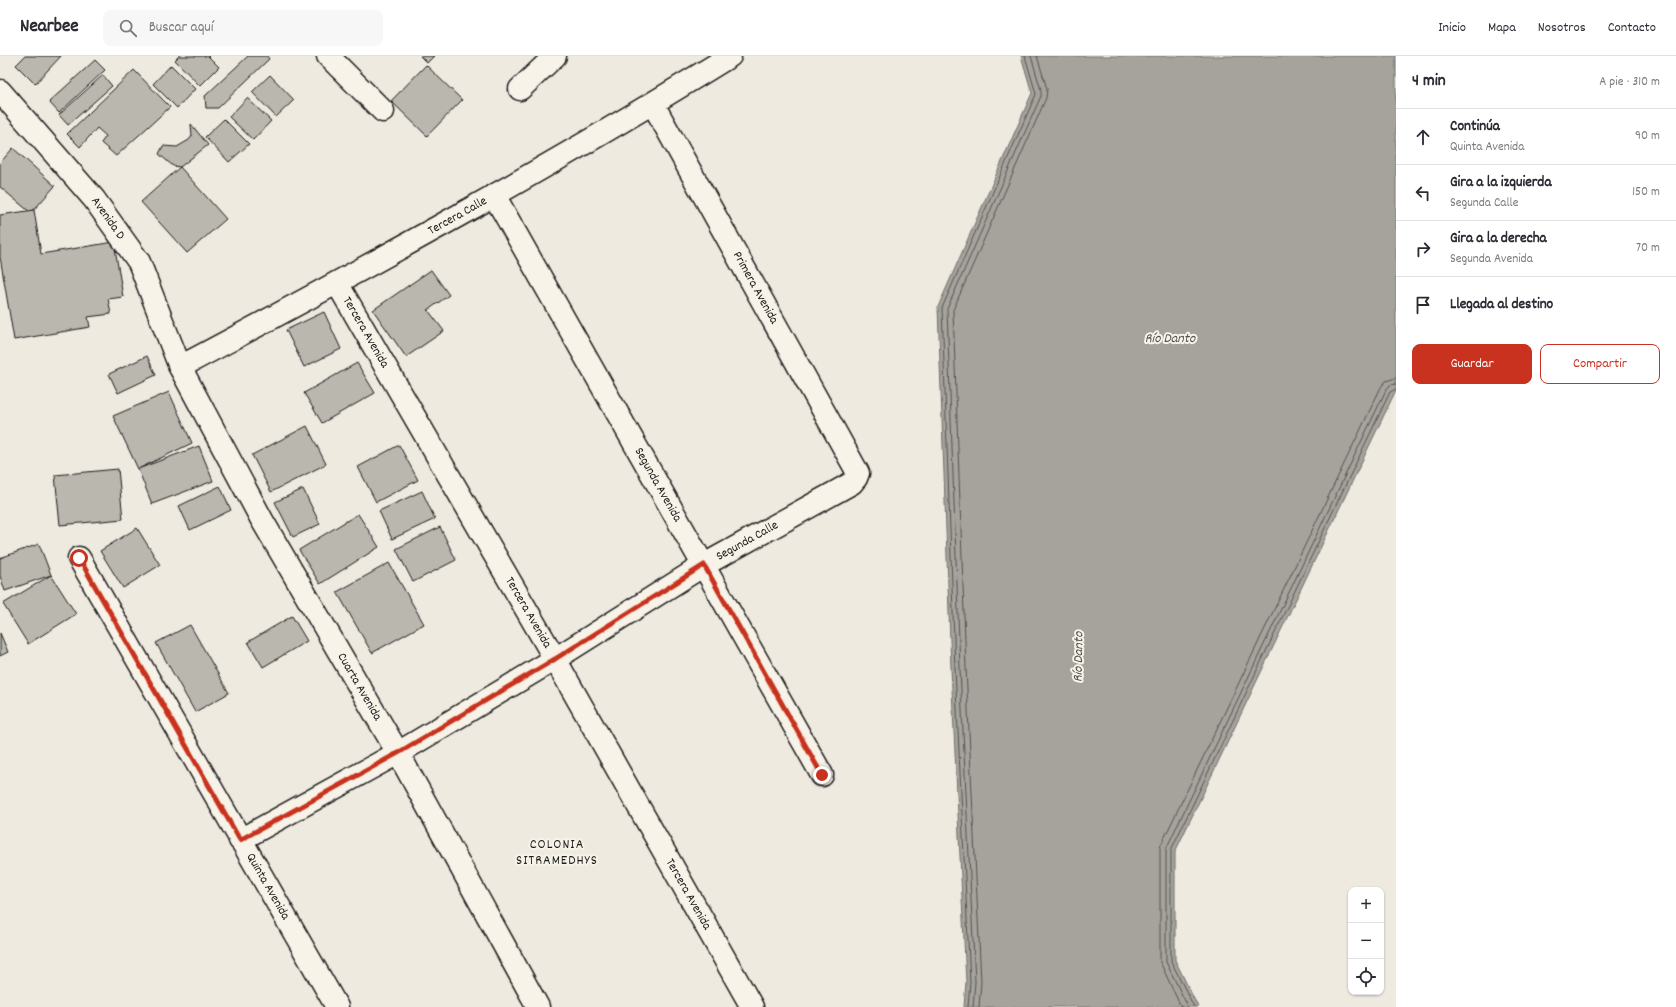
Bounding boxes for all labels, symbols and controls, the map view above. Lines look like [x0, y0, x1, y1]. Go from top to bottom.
search box [103, 10, 383, 46]
text: Nearbee [20, 14, 79, 41]
icon: search [117, 17, 139, 39]
text: Buscar aquí [149, 17, 214, 39]
text: Inicio [1438, 18, 1466, 38]
text: Mapa [1488, 18, 1516, 38]
text: Nosotros [1538, 18, 1586, 38]
text: Contacto [1608, 18, 1656, 38]
text: 4 min [1412, 70, 1446, 94]
text: A pie · 310 m [1599, 73, 1660, 92]
text: Continúa [1450, 116, 1500, 138]
icon: ahead [1412, 126, 1434, 148]
text: 90 m [1635, 127, 1660, 146]
text: Quinta Avenida [1450, 138, 1524, 157]
text: Gira a la izquierda [1450, 172, 1551, 194]
icon: left [1412, 182, 1434, 204]
text: 150 m [1632, 183, 1660, 202]
street label: Tercera Calle [425, 192, 491, 240]
street label: Avenida D [86, 193, 130, 244]
text: Segunda Calle [1450, 194, 1518, 213]
text: Gira a la derecha [1450, 228, 1547, 250]
icon: right [1412, 238, 1434, 260]
text: 70 m [1636, 239, 1660, 258]
street label: Primera Avenida [727, 248, 783, 329]
text: Segunda Avenida [1450, 250, 1533, 269]
street label: Tercera Avenida [337, 293, 394, 372]
icon: arrive [1412, 294, 1434, 316]
text: Llegada al destino [1450, 294, 1553, 316]
water label: Río Danto [1145, 329, 1196, 349]
button: Guardar [1412, 344, 1532, 384]
button: Compartir [1540, 344, 1660, 384]
street label: Segunda Avenida [629, 444, 687, 526]
street label: Segunda Calle [713, 516, 782, 566]
route start [70, 549, 88, 567]
street label: Tercera Avenida [500, 573, 557, 653]
water label: Río Danto [1069, 631, 1089, 682]
street label: Cuarta Avenida [332, 649, 387, 725]
route end [813, 766, 831, 784]
district label: COLONIA SITRAMEDHYS [516, 835, 598, 871]
street label: Quinta Avenida [241, 850, 295, 924]
street label: Tercera Avenida [660, 855, 716, 934]
map controls [1348, 887, 1384, 995]
button: + [1348, 887, 1384, 923]
button: − [1348, 923, 1384, 959]
button: locate [1348, 959, 1384, 995]

